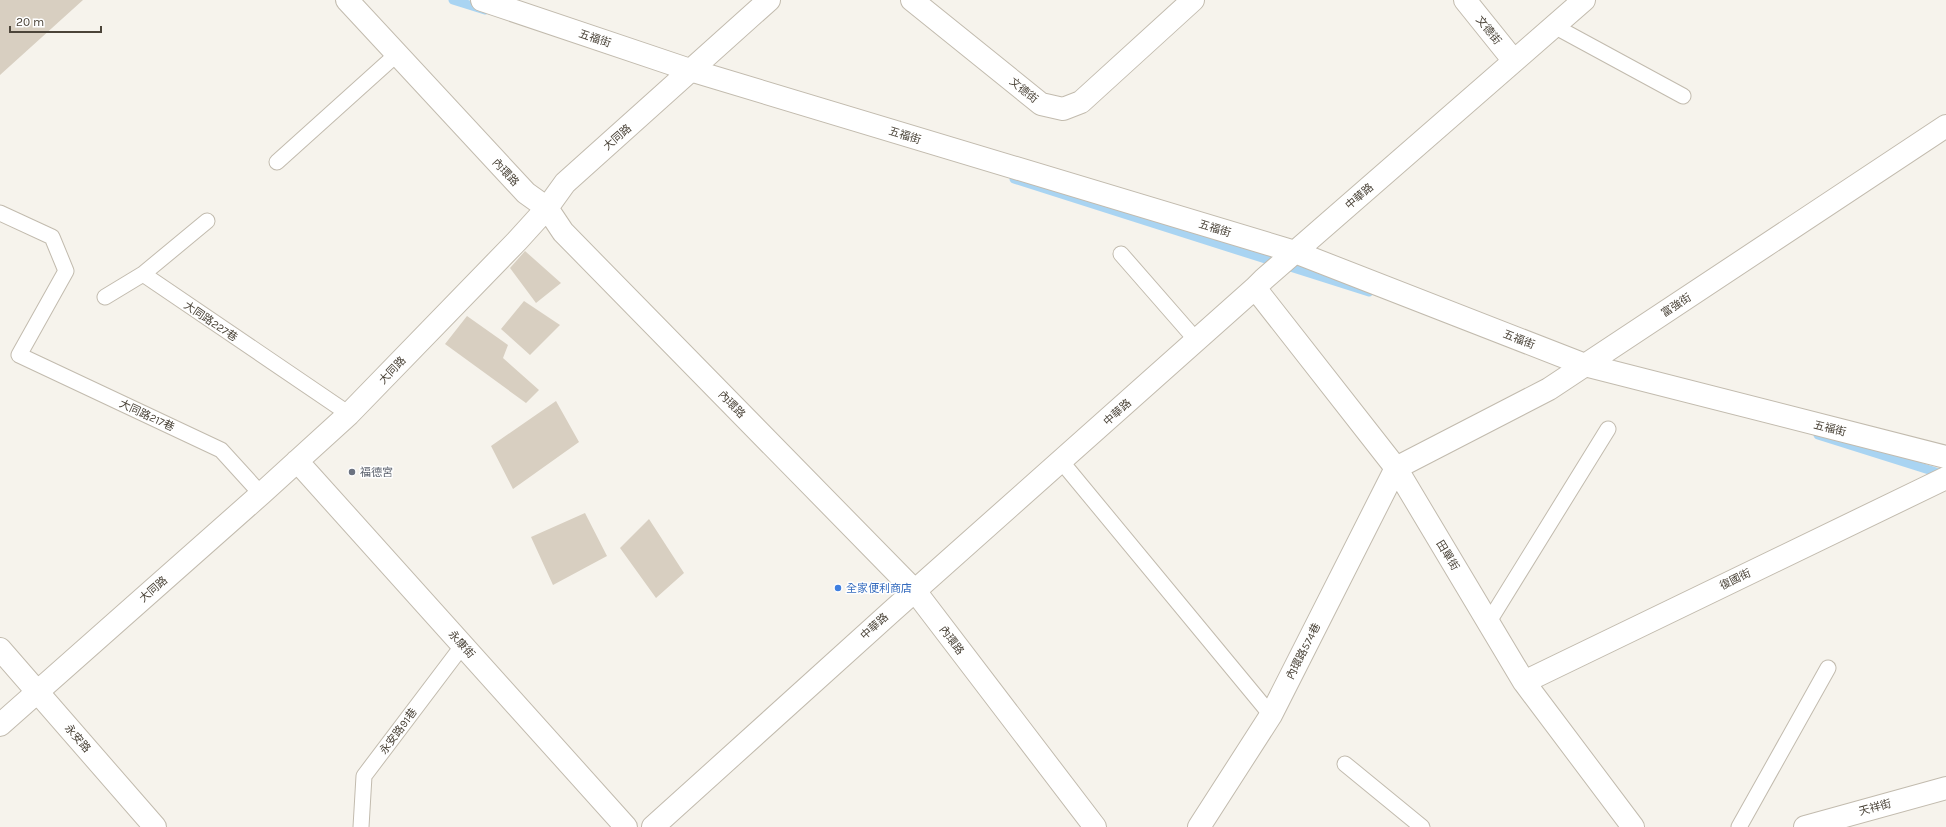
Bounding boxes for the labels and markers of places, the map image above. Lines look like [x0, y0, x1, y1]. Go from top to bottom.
place label: 福德宮 [360, 466, 393, 479]
marker: 福德宮 [347, 467, 357, 477]
place label: 全家便利商店 [846, 582, 912, 595]
marker: 全家便利商店 [833, 583, 843, 593]

